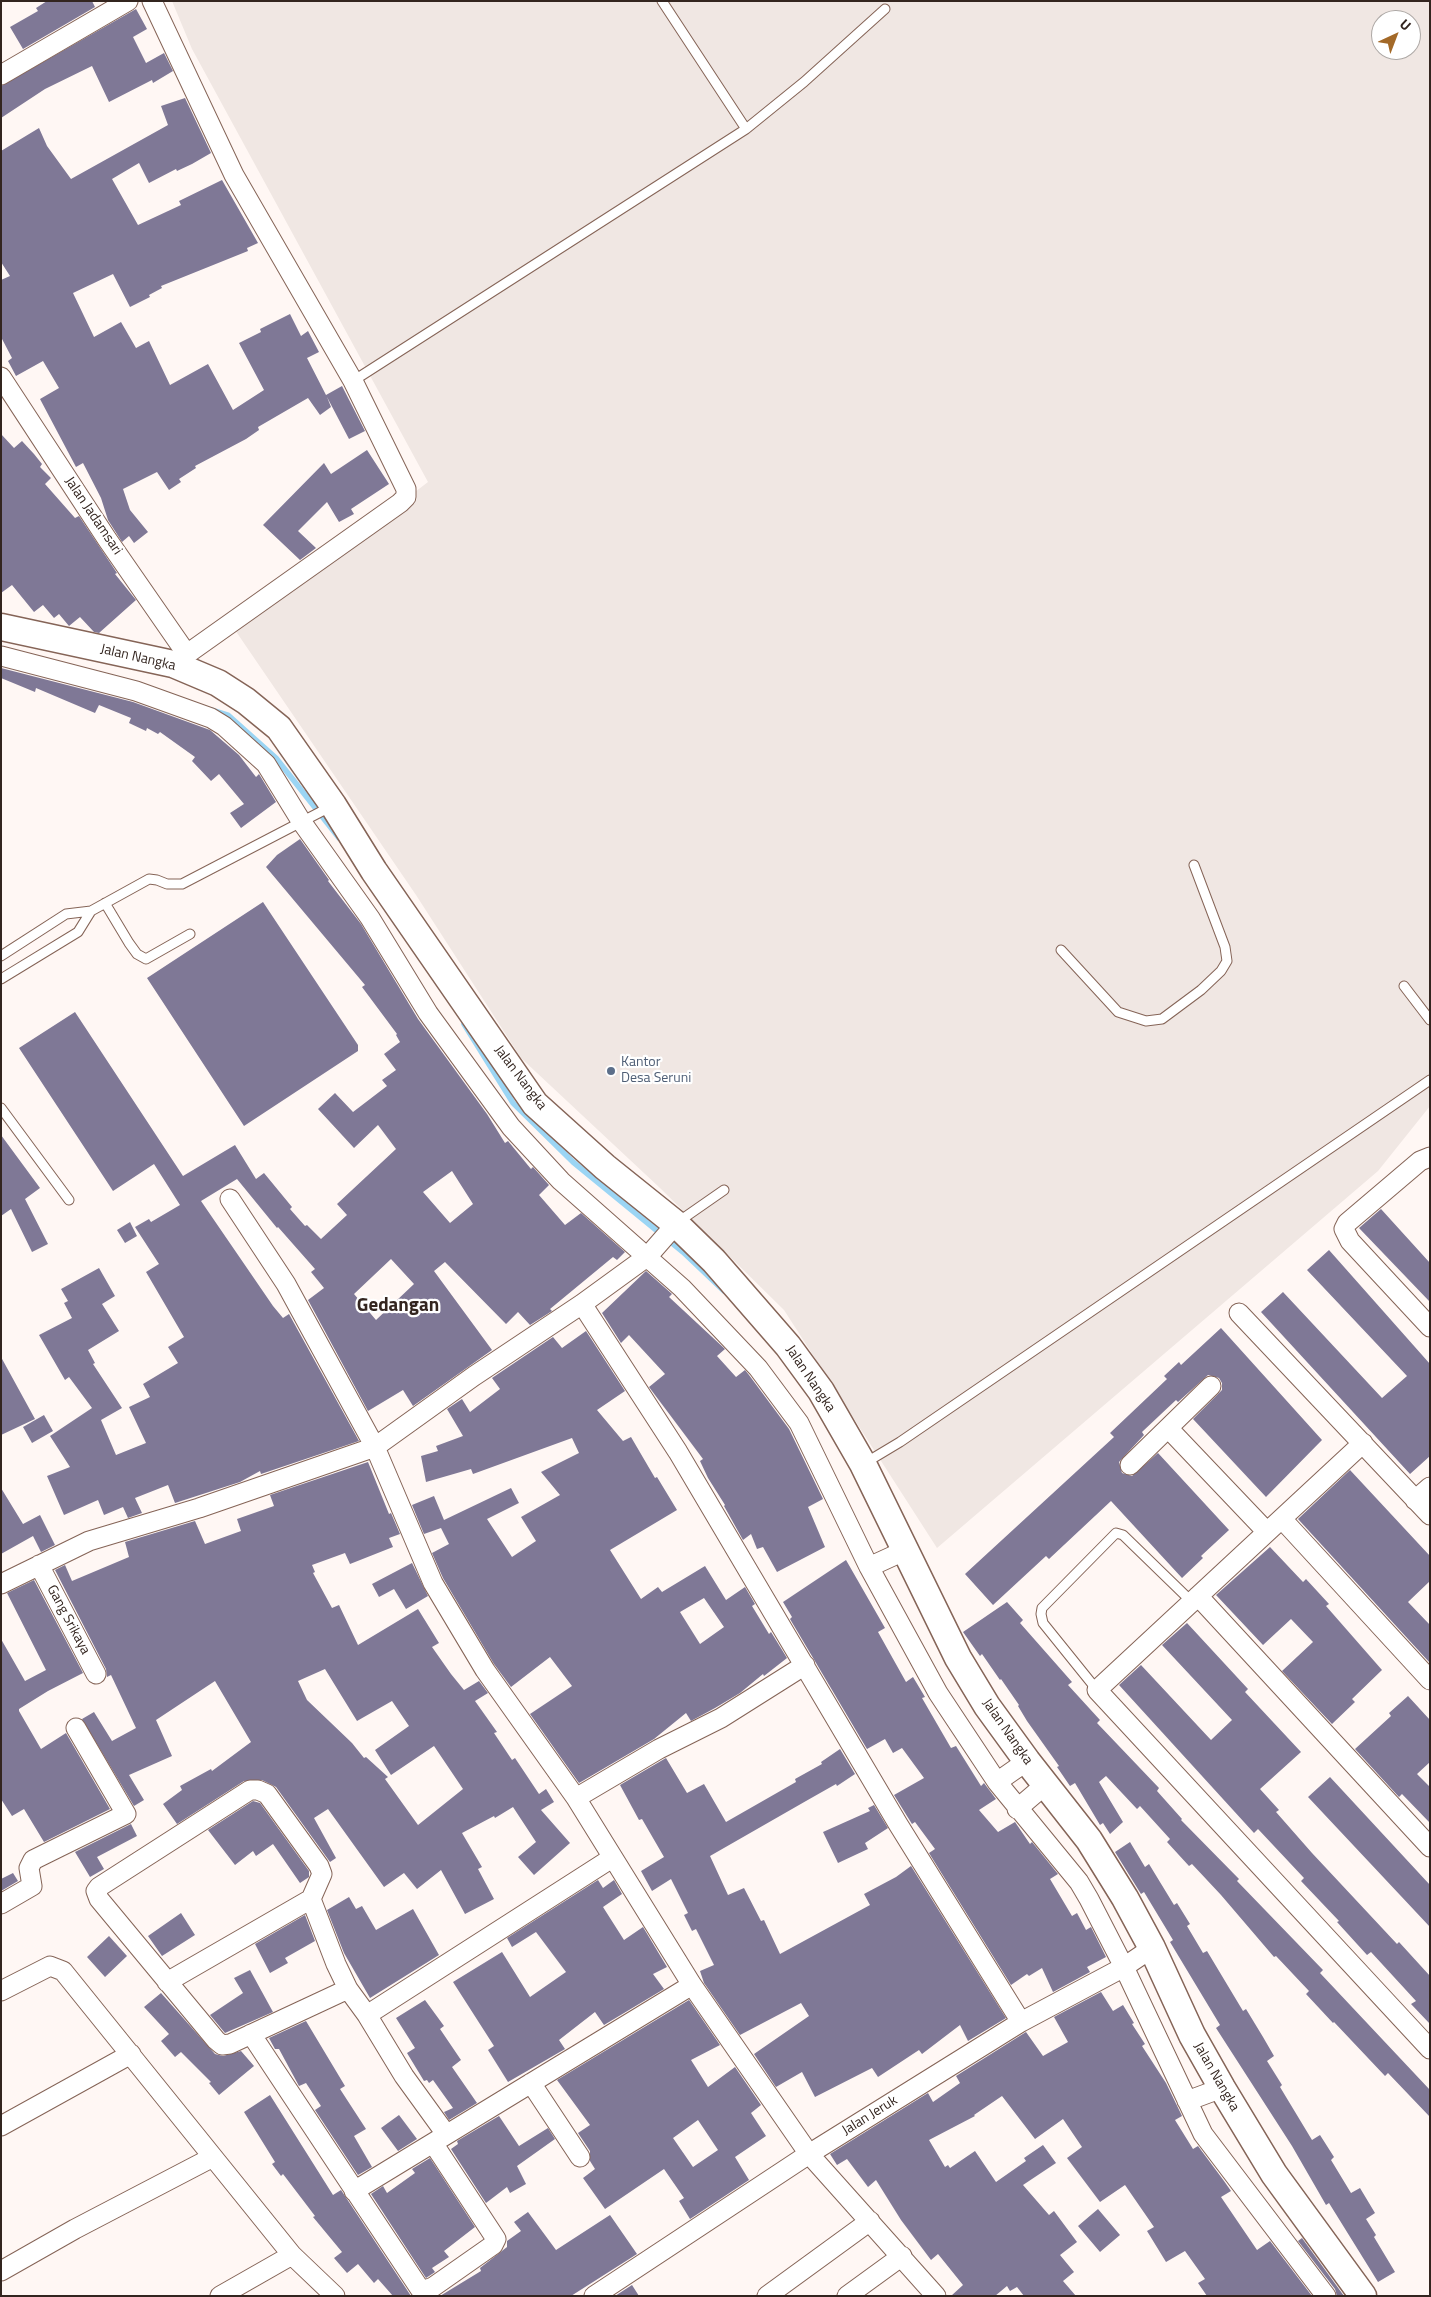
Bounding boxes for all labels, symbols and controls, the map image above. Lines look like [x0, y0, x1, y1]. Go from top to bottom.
north arrow [1371, 10, 1421, 60]
text: U [1395, 14, 1416, 35]
street label: Jalan Jadamsari [61, 474, 125, 558]
street label: Jalan Nangka [99, 641, 177, 675]
street label: Jalan Nangka [490, 1042, 550, 1114]
place label: Kantor Desa Seruni [621, 1055, 691, 1088]
marker: Kantor Desa Seruni [605, 1065, 617, 1077]
district label: Gedangan [357, 1295, 439, 1317]
street label: Jalan Nangka [782, 1342, 838, 1416]
street label: Gang Srikaya [43, 1582, 93, 1658]
street label: Jalan Nangka [978, 1696, 1036, 1768]
street label: Jalan Nangka [1190, 2040, 1242, 2114]
street label: Jalan Jeruk [839, 2092, 901, 2140]

